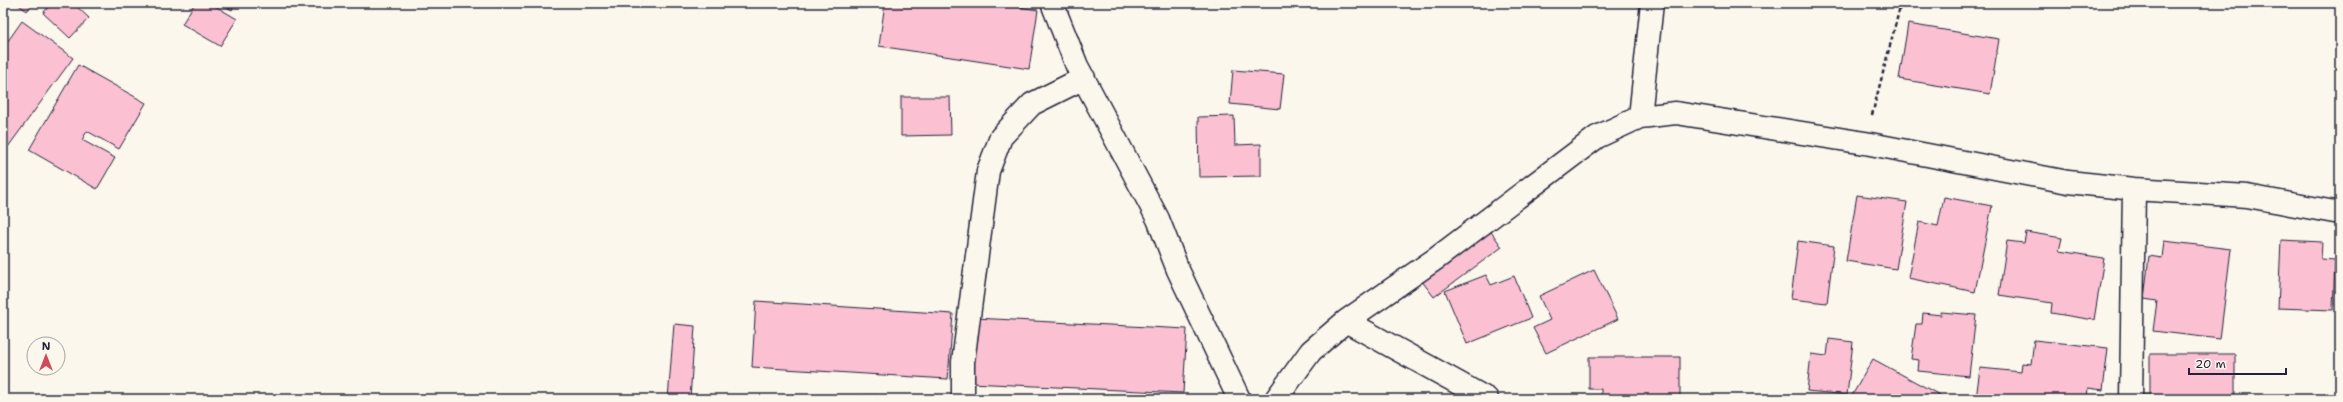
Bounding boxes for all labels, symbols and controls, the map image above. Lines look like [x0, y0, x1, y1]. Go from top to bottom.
north arrow [26, 336, 66, 376]
text: N [42, 339, 51, 354]
scale bar [2189, 350, 2286, 376]
text: 20 m [2195, 356, 2226, 372]

